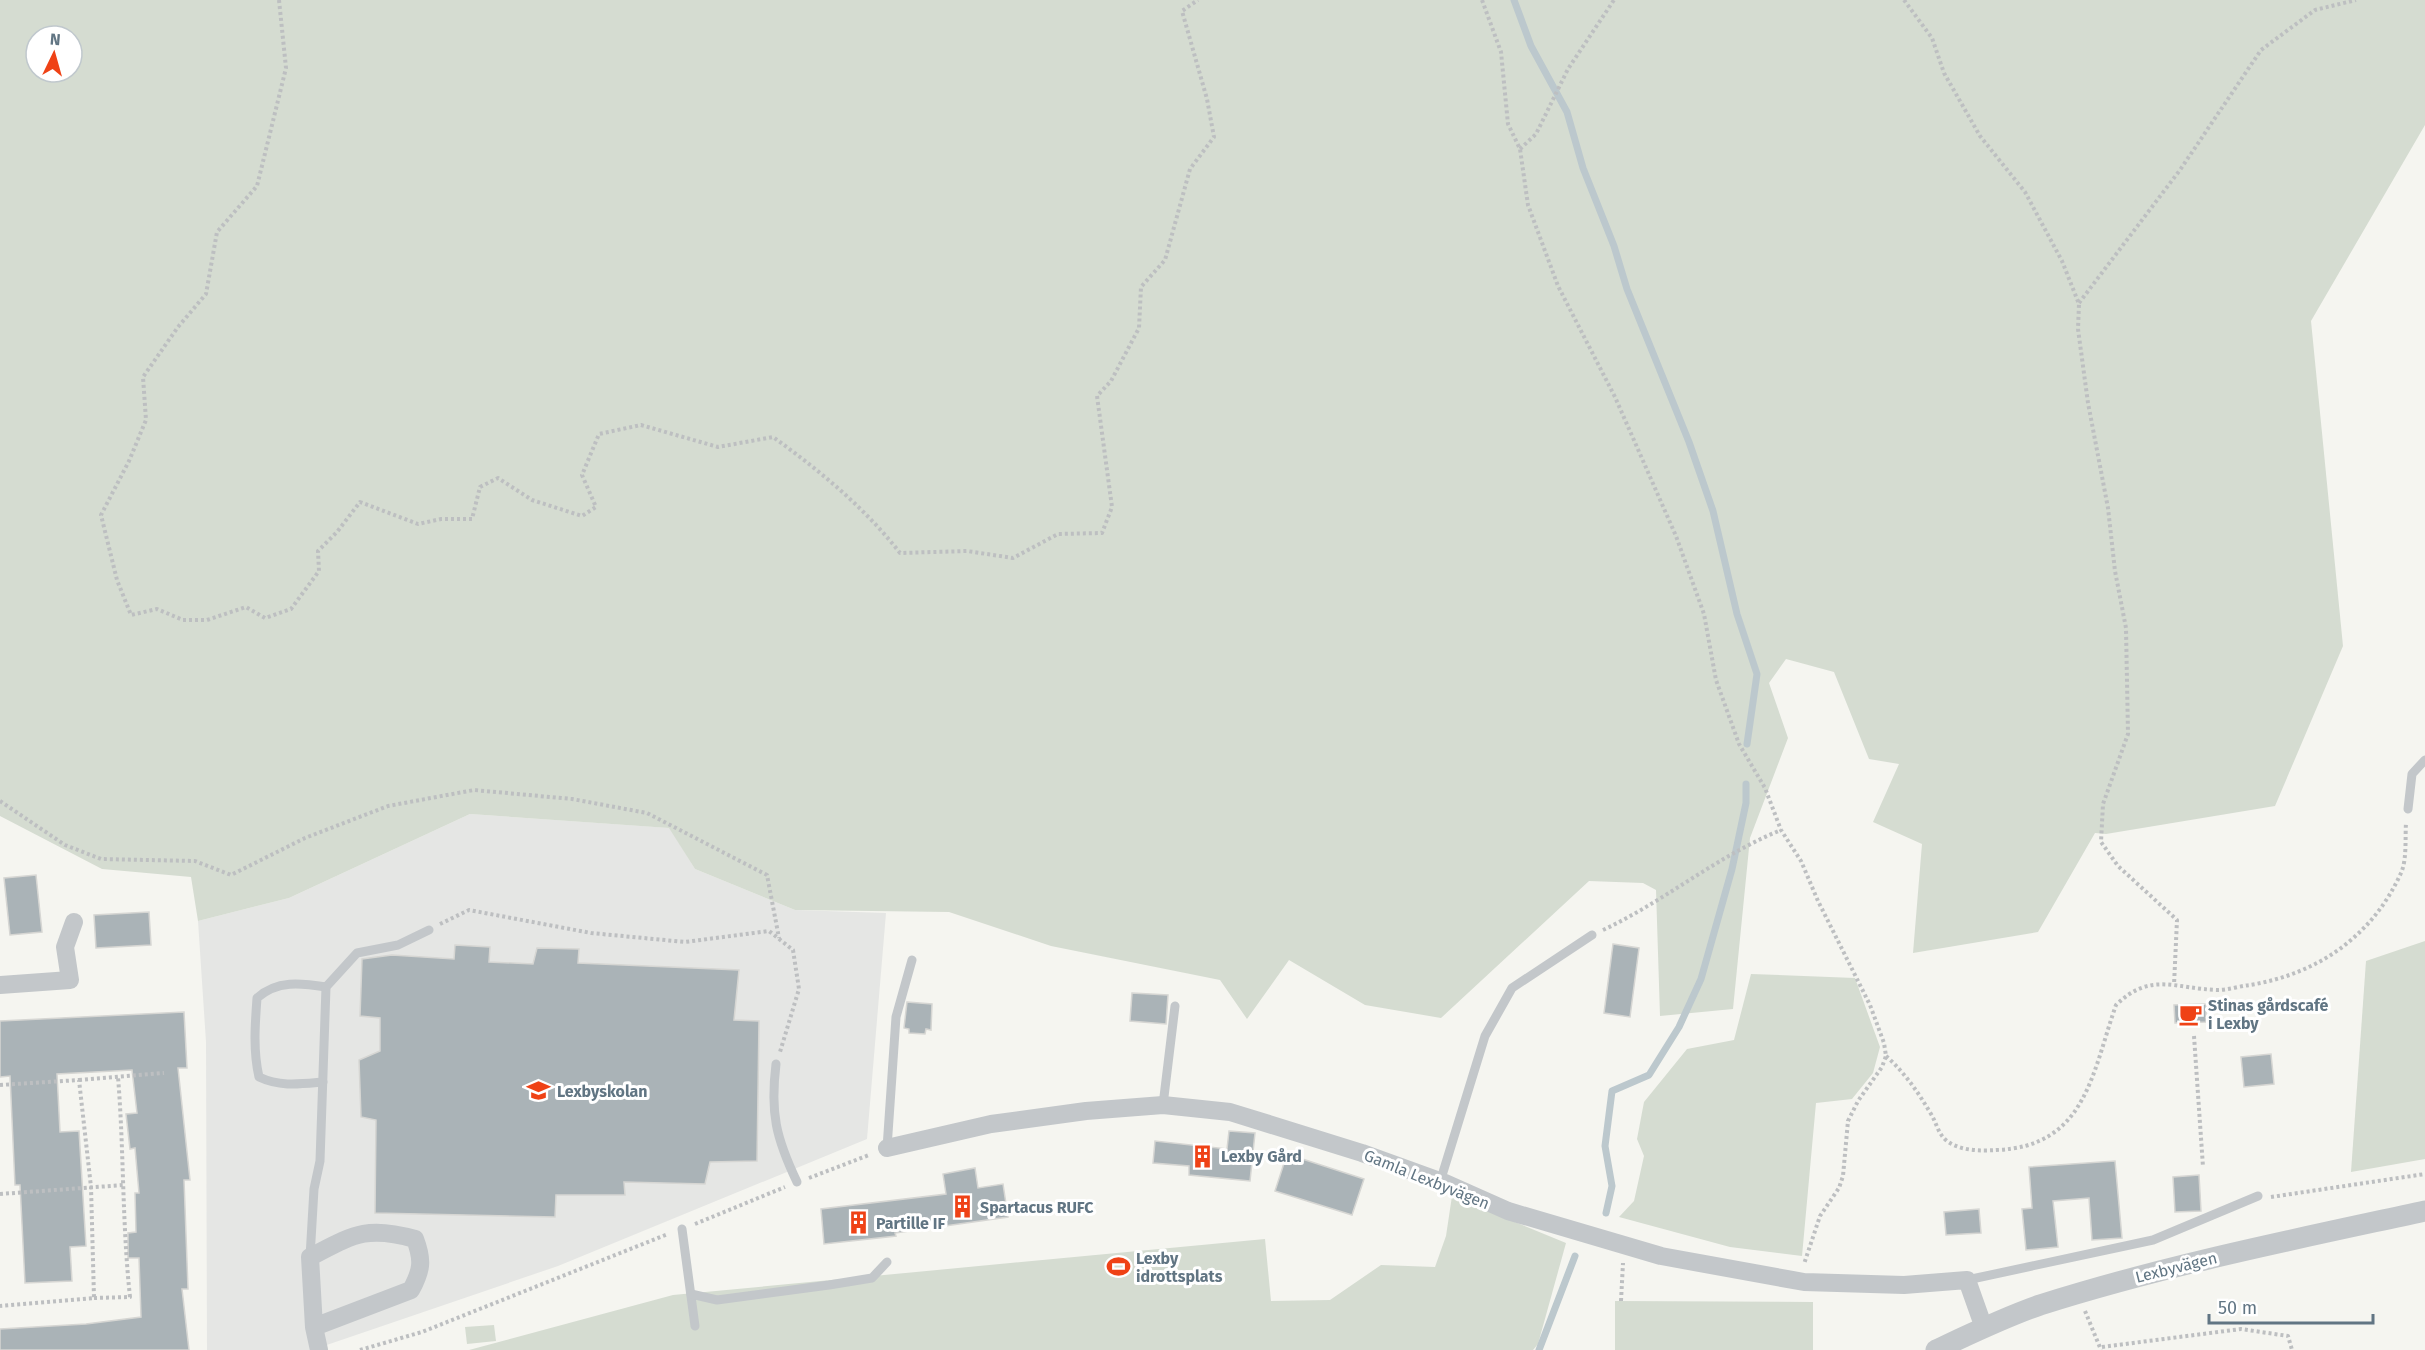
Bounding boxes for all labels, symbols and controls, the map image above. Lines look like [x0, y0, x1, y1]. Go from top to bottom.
north arrow [24, 24, 84, 84]
text: N [49, 30, 61, 49]
place label: Stinas gårdscafé i Lexby [2208, 996, 2328, 1033]
cafe icon: Stinas gårdscafé i Lexby [2177, 1001, 2203, 1027]
school or university icon: Lexbyskolan [526, 1078, 552, 1104]
place label: Lexbyskolan [557, 1082, 648, 1101]
building icon: Lexby Gård [1190, 1143, 1216, 1169]
street label: Gamla Lexbyvägen [1361, 1146, 1492, 1213]
place label: Lexby Gård [1221, 1147, 1302, 1166]
building icon: Spartacus RUFC [949, 1194, 975, 1220]
place label: Spartacus RUFC [980, 1198, 1094, 1217]
building icon: Partille IF [845, 1210, 871, 1236]
place label: Partille IF [876, 1214, 945, 1233]
street label: Lexbyvägen [2133, 1248, 2219, 1287]
place label: Lexby idrottsplats [1136, 1249, 1223, 1286]
sports icon: Lexby idrottsplats [1105, 1254, 1131, 1280]
scale bar [2209, 1287, 2372, 1325]
text: 50 m [2218, 1297, 2257, 1319]

